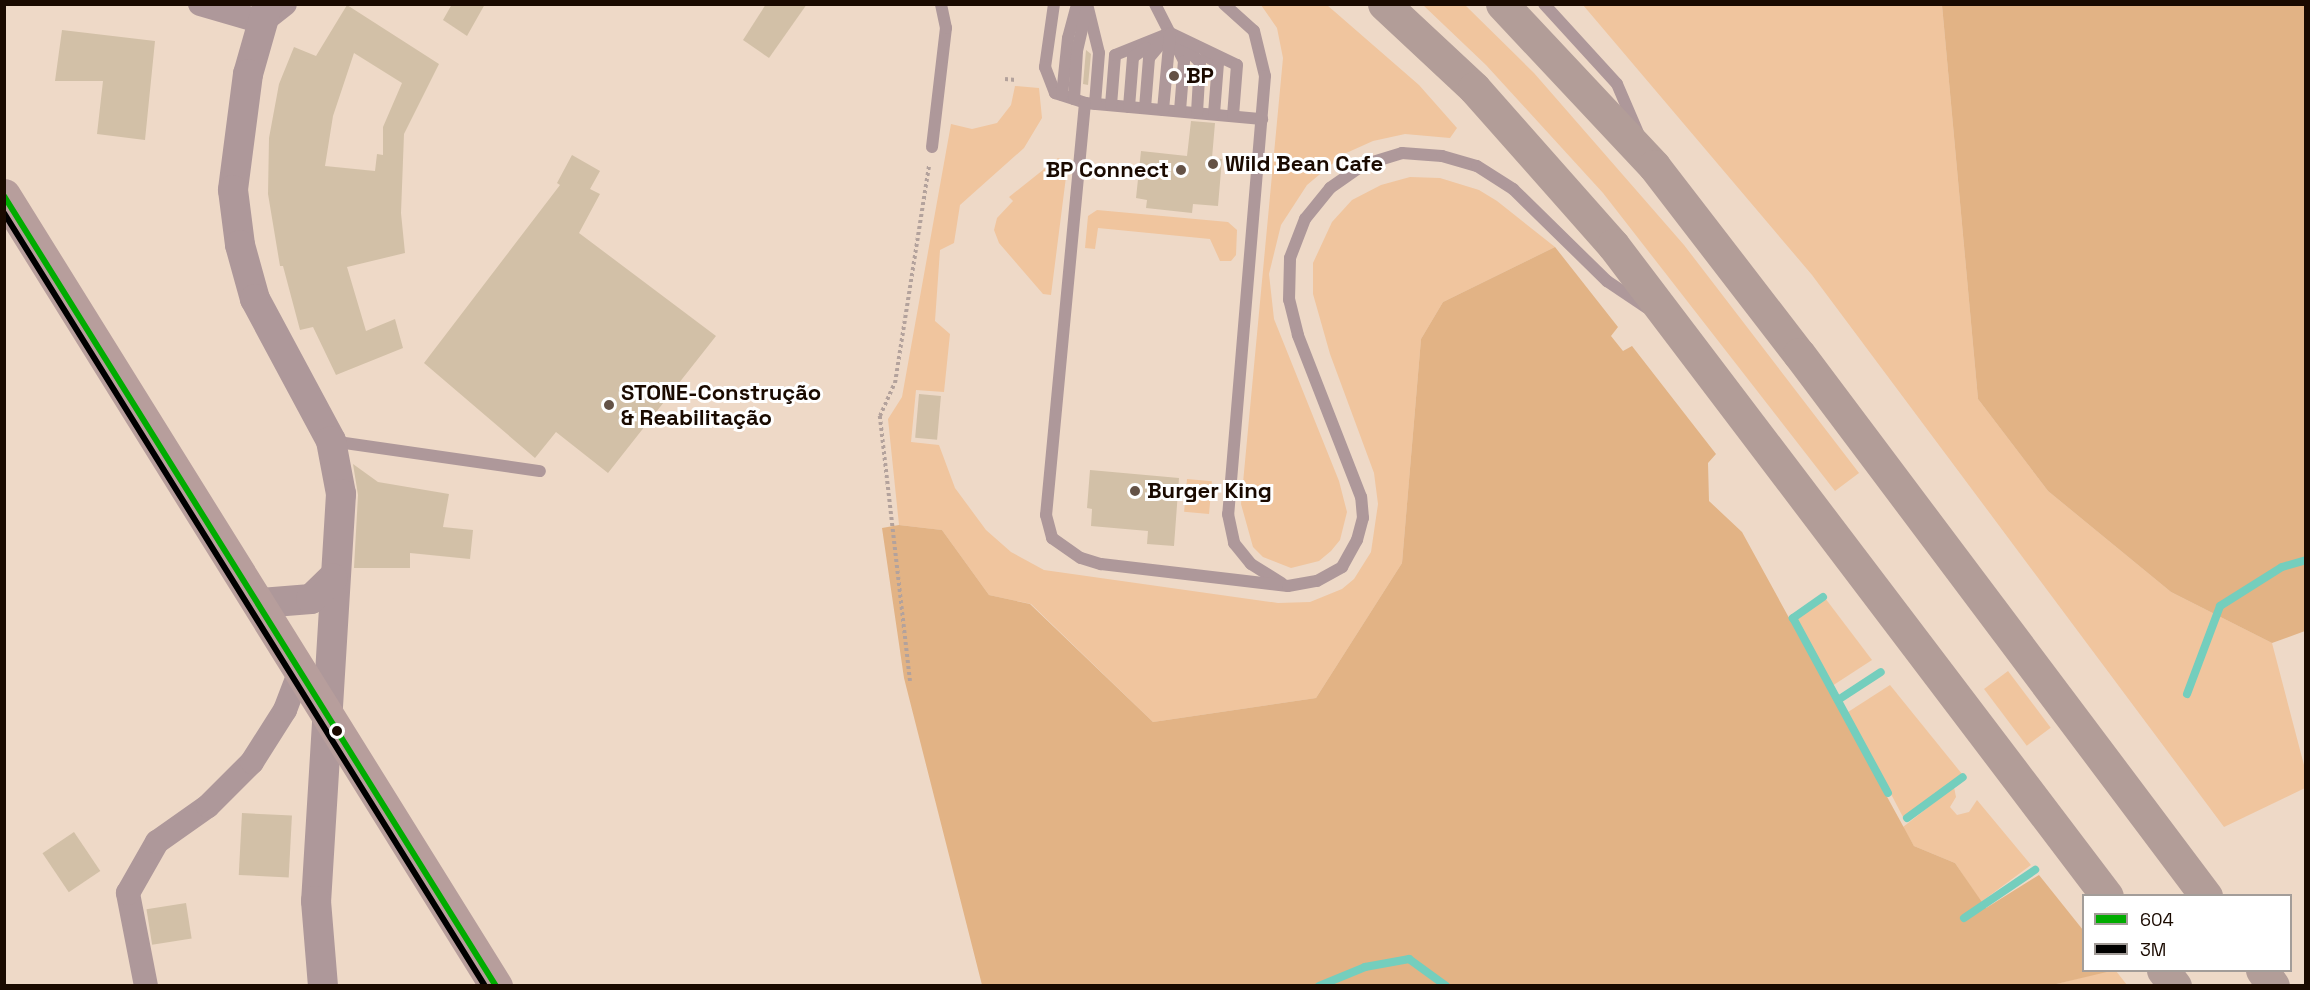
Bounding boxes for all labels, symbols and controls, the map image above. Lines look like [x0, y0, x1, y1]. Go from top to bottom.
place label: BP [1186, 63, 1214, 89]
marker: BP [1167, 69, 1181, 83]
place label: Wild Bean Cafe [1225, 151, 1383, 177]
place label: BP Connect [1046, 157, 1169, 183]
marker: Wild Bean Cafe [1206, 157, 1220, 171]
marker: BP Connect [1174, 163, 1188, 177]
place label: STONE-Construção & Reabilitação [621, 379, 821, 430]
marker: STONE-Construção & Reabilitação [602, 398, 616, 412]
place label: Burger King [1147, 478, 1272, 504]
marker: Burger King [1128, 484, 1142, 498]
unlabelled marker [331, 725, 343, 737]
legend [2082, 894, 2292, 972]
text: 604 [2140, 908, 2174, 931]
text: 3M [2140, 938, 2166, 961]

